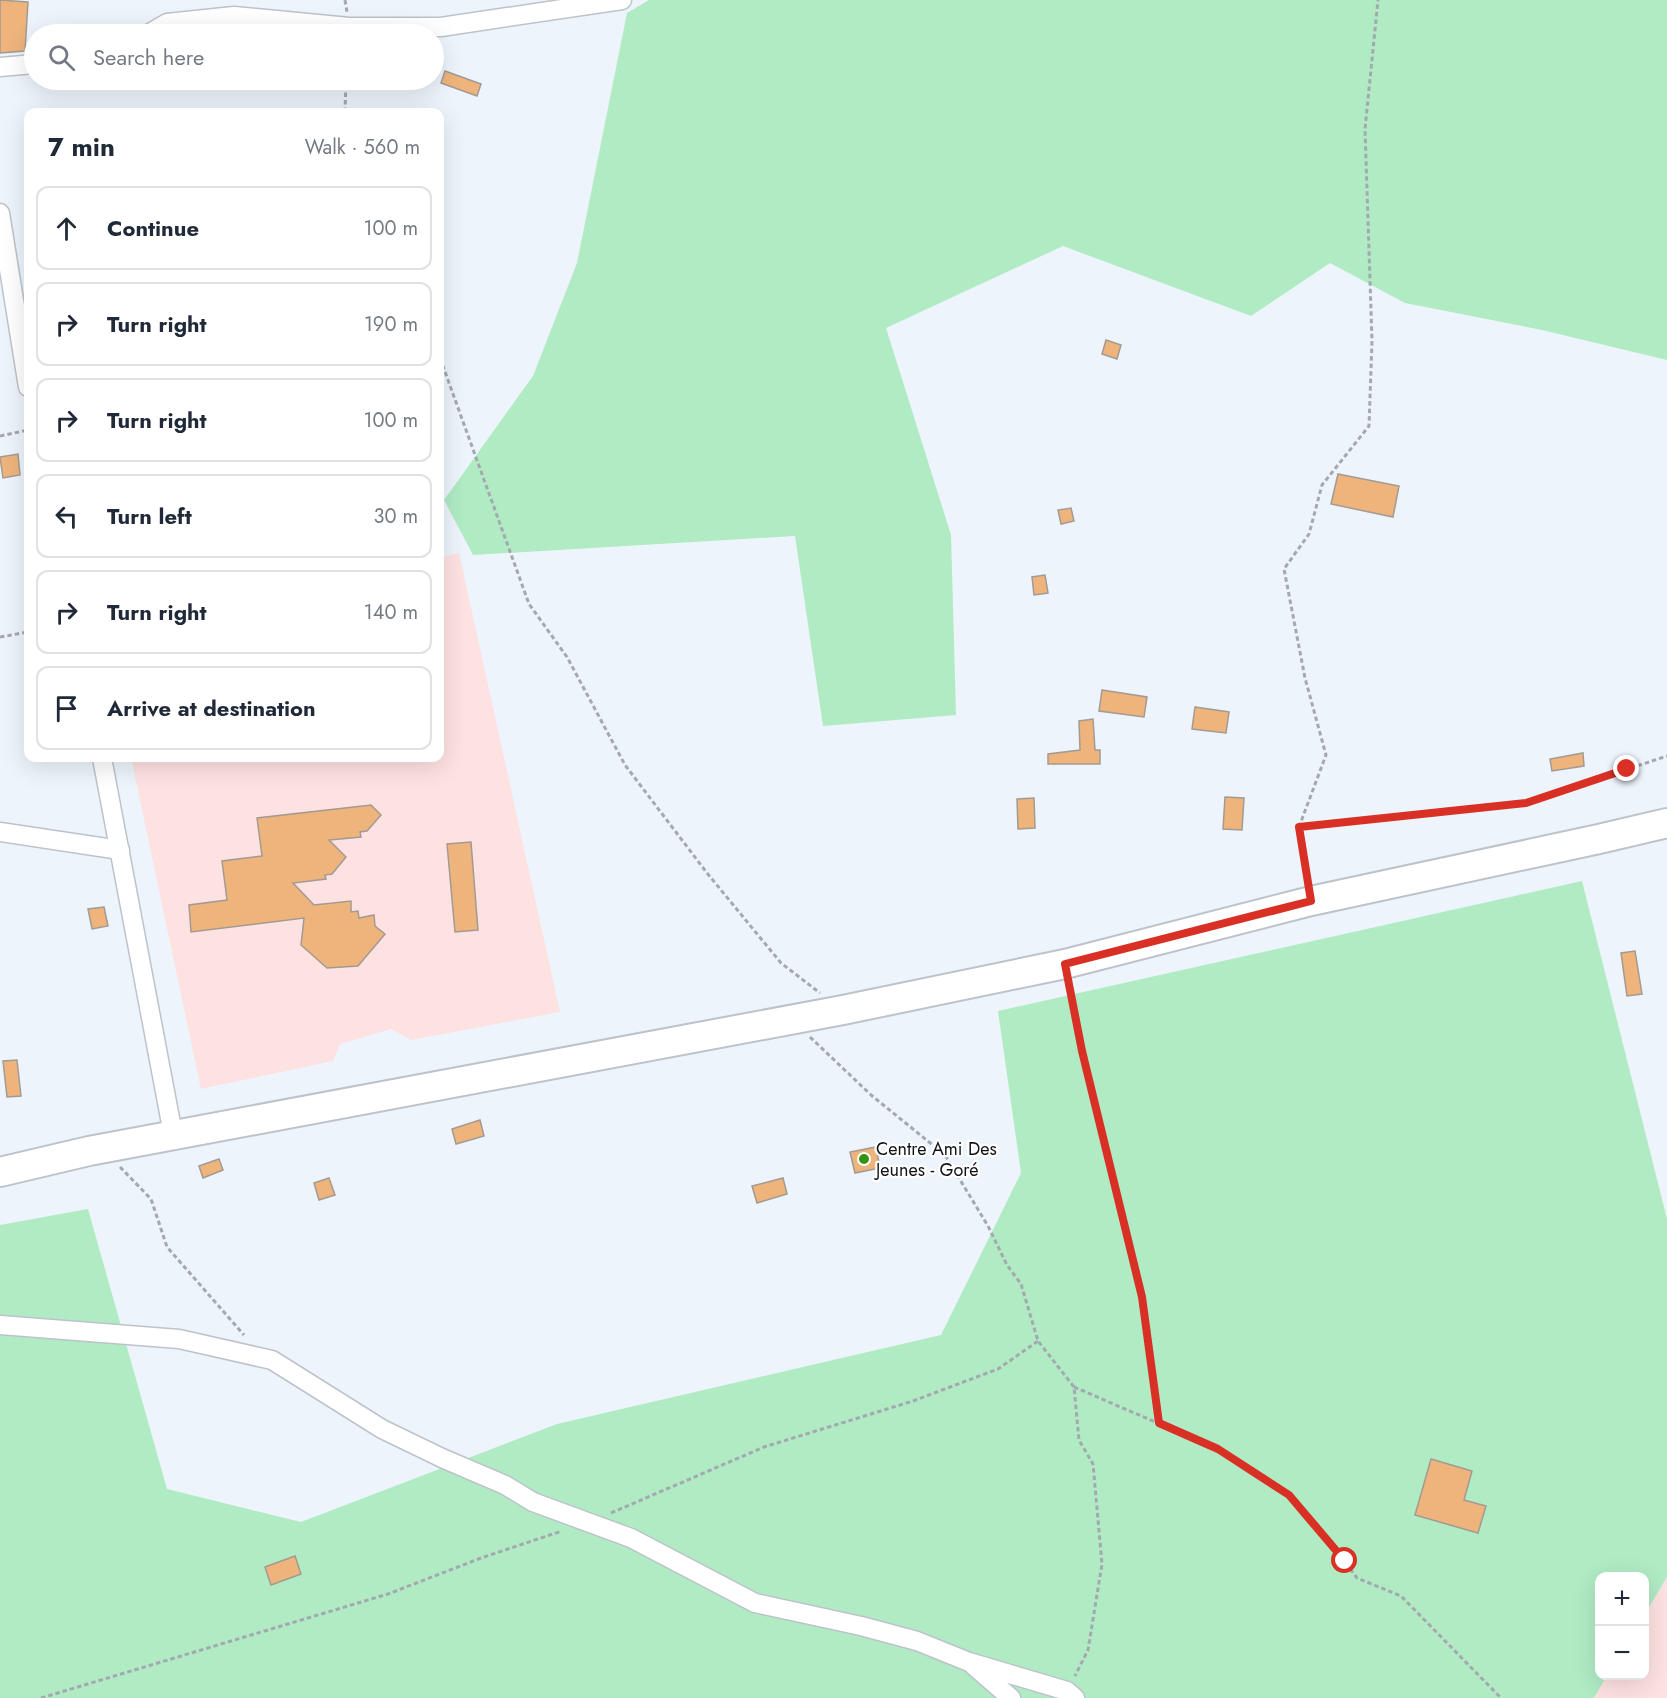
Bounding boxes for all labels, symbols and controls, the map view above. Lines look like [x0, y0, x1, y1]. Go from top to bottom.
search box [24, 24, 444, 90]
icon: search [45, 41, 78, 74]
text: Search here [93, 41, 204, 73]
text: 7 min [48, 128, 115, 166]
text: Walk · 560 m [305, 133, 420, 162]
icon: ahead [50, 212, 83, 245]
text: Continue [107, 212, 199, 244]
text: 100 m [363, 214, 418, 243]
icon: right [50, 308, 83, 341]
text: Turn right [107, 308, 207, 340]
text: 190 m [364, 310, 418, 339]
icon: right [50, 404, 83, 437]
text: Turn right [107, 404, 207, 436]
text: 100 m [363, 406, 418, 435]
icon: left [50, 500, 83, 533]
text: Turn left [107, 500, 192, 532]
text: 30 m [373, 502, 418, 531]
icon: right [50, 596, 83, 629]
text: Turn right [107, 596, 207, 628]
text: 140 m [364, 598, 418, 627]
icon: arrive [50, 692, 83, 725]
text: Arrive at destination [107, 692, 316, 724]
route end [1613, 755, 1639, 781]
place label: Centre Ami Des Jeunes - Goré [874, 1136, 997, 1183]
marker: Centre Ami Des Jeunes - Goré [857, 1152, 871, 1166]
route start [1331, 1547, 1357, 1573]
map controls [1595, 1572, 1649, 1680]
button: + [1595, 1572, 1649, 1626]
button: − [1595, 1626, 1649, 1680]

